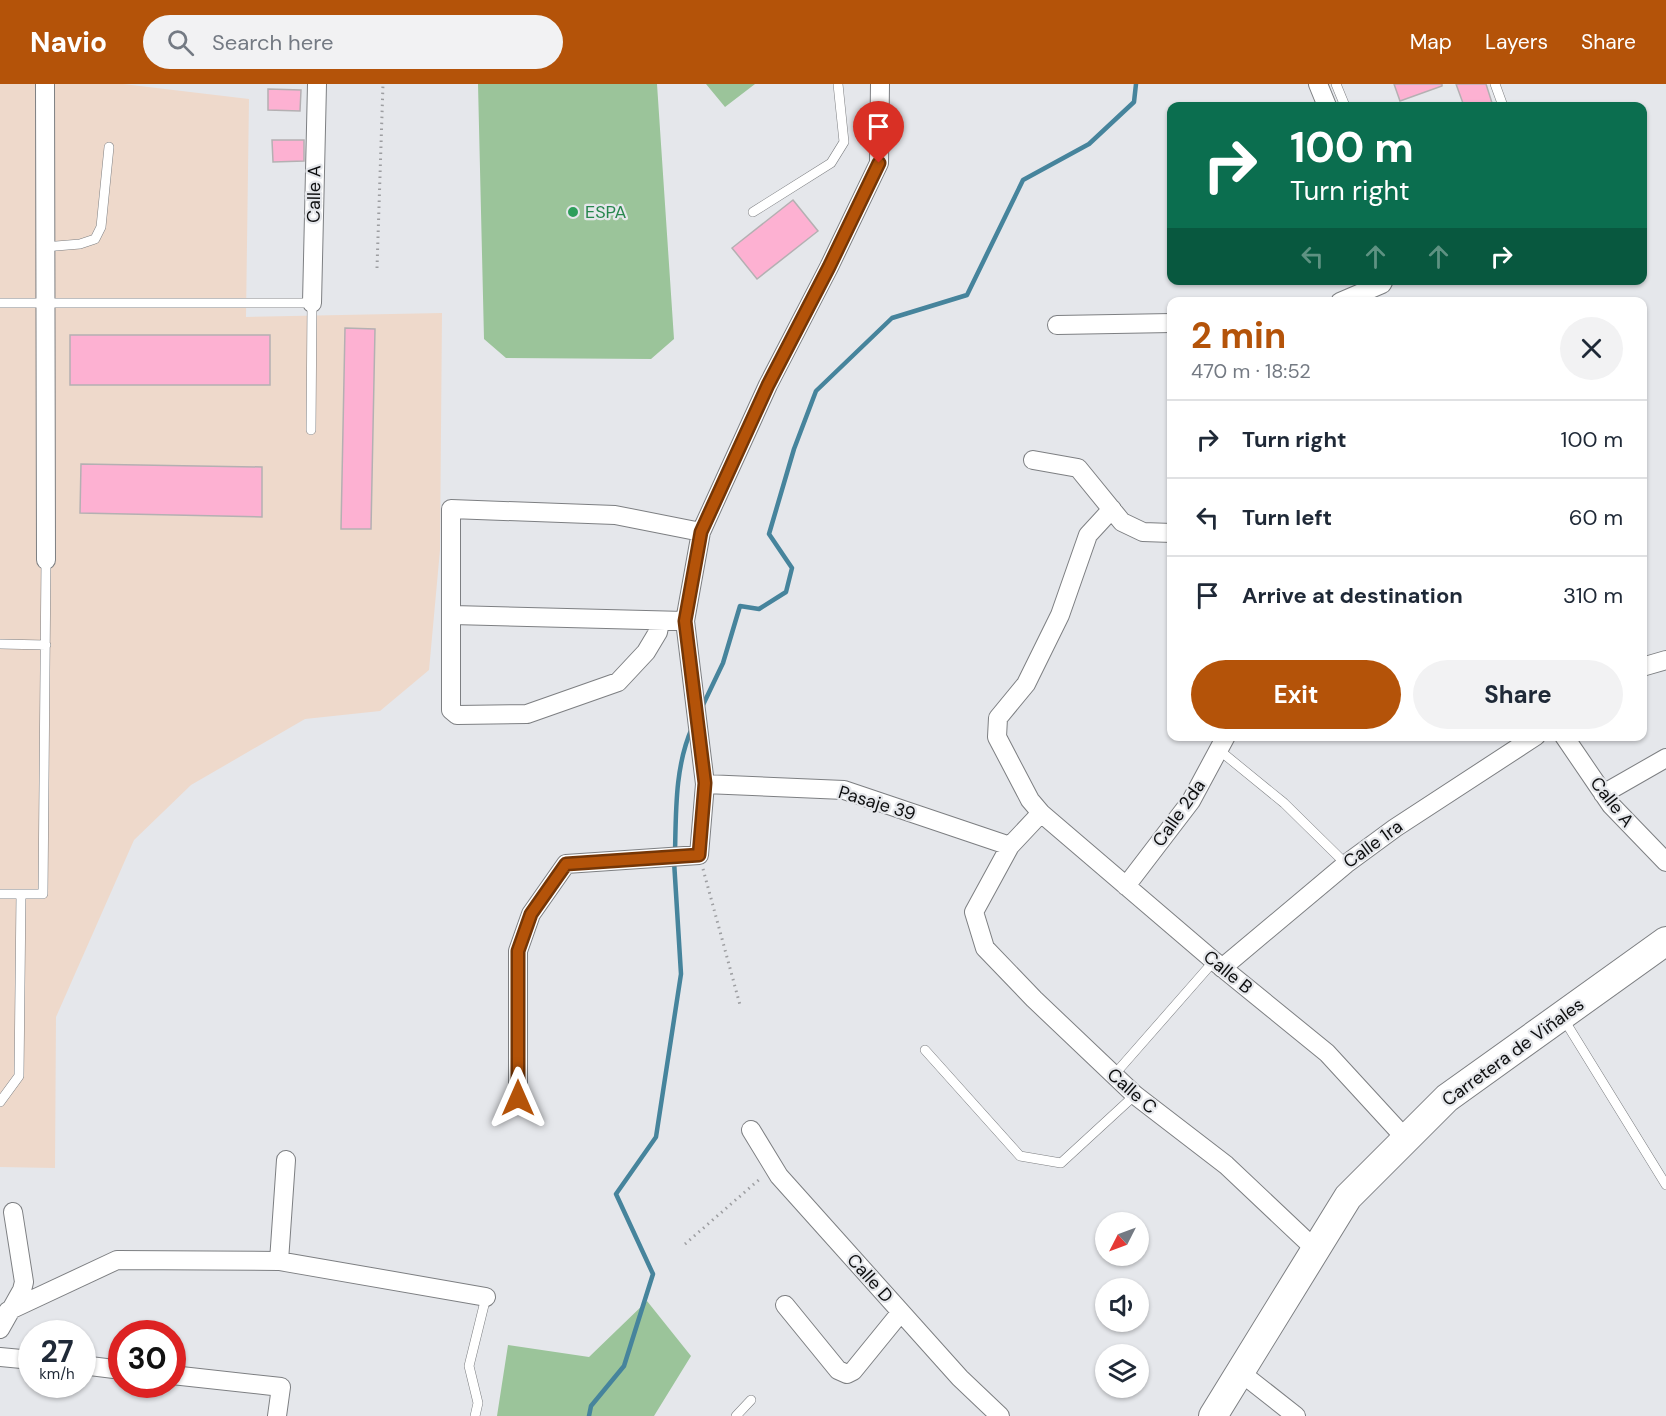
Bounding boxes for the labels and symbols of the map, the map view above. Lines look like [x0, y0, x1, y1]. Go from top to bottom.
pin [853, 101, 904, 163]
street label: Calle A [301, 165, 327, 223]
place label: ESPA [585, 200, 626, 224]
marker: ESPA [566, 205, 580, 219]
street label: Calle A [1585, 772, 1639, 832]
street label: Calle 2da [1147, 775, 1211, 851]
street label: Pasaje 39 [836, 780, 918, 826]
street label: Calle 1ra [1339, 814, 1407, 874]
street label: Calle B [1198, 945, 1258, 999]
street label: Carretera de Viñales [1437, 992, 1589, 1112]
street label: Calle C [1102, 1063, 1162, 1119]
position arrow [486, 1066, 550, 1130]
north arrow [1095, 1212, 1149, 1266]
street label: Calle D [842, 1248, 898, 1308]
speed limit sign: 30 [108, 1320, 186, 1398]

